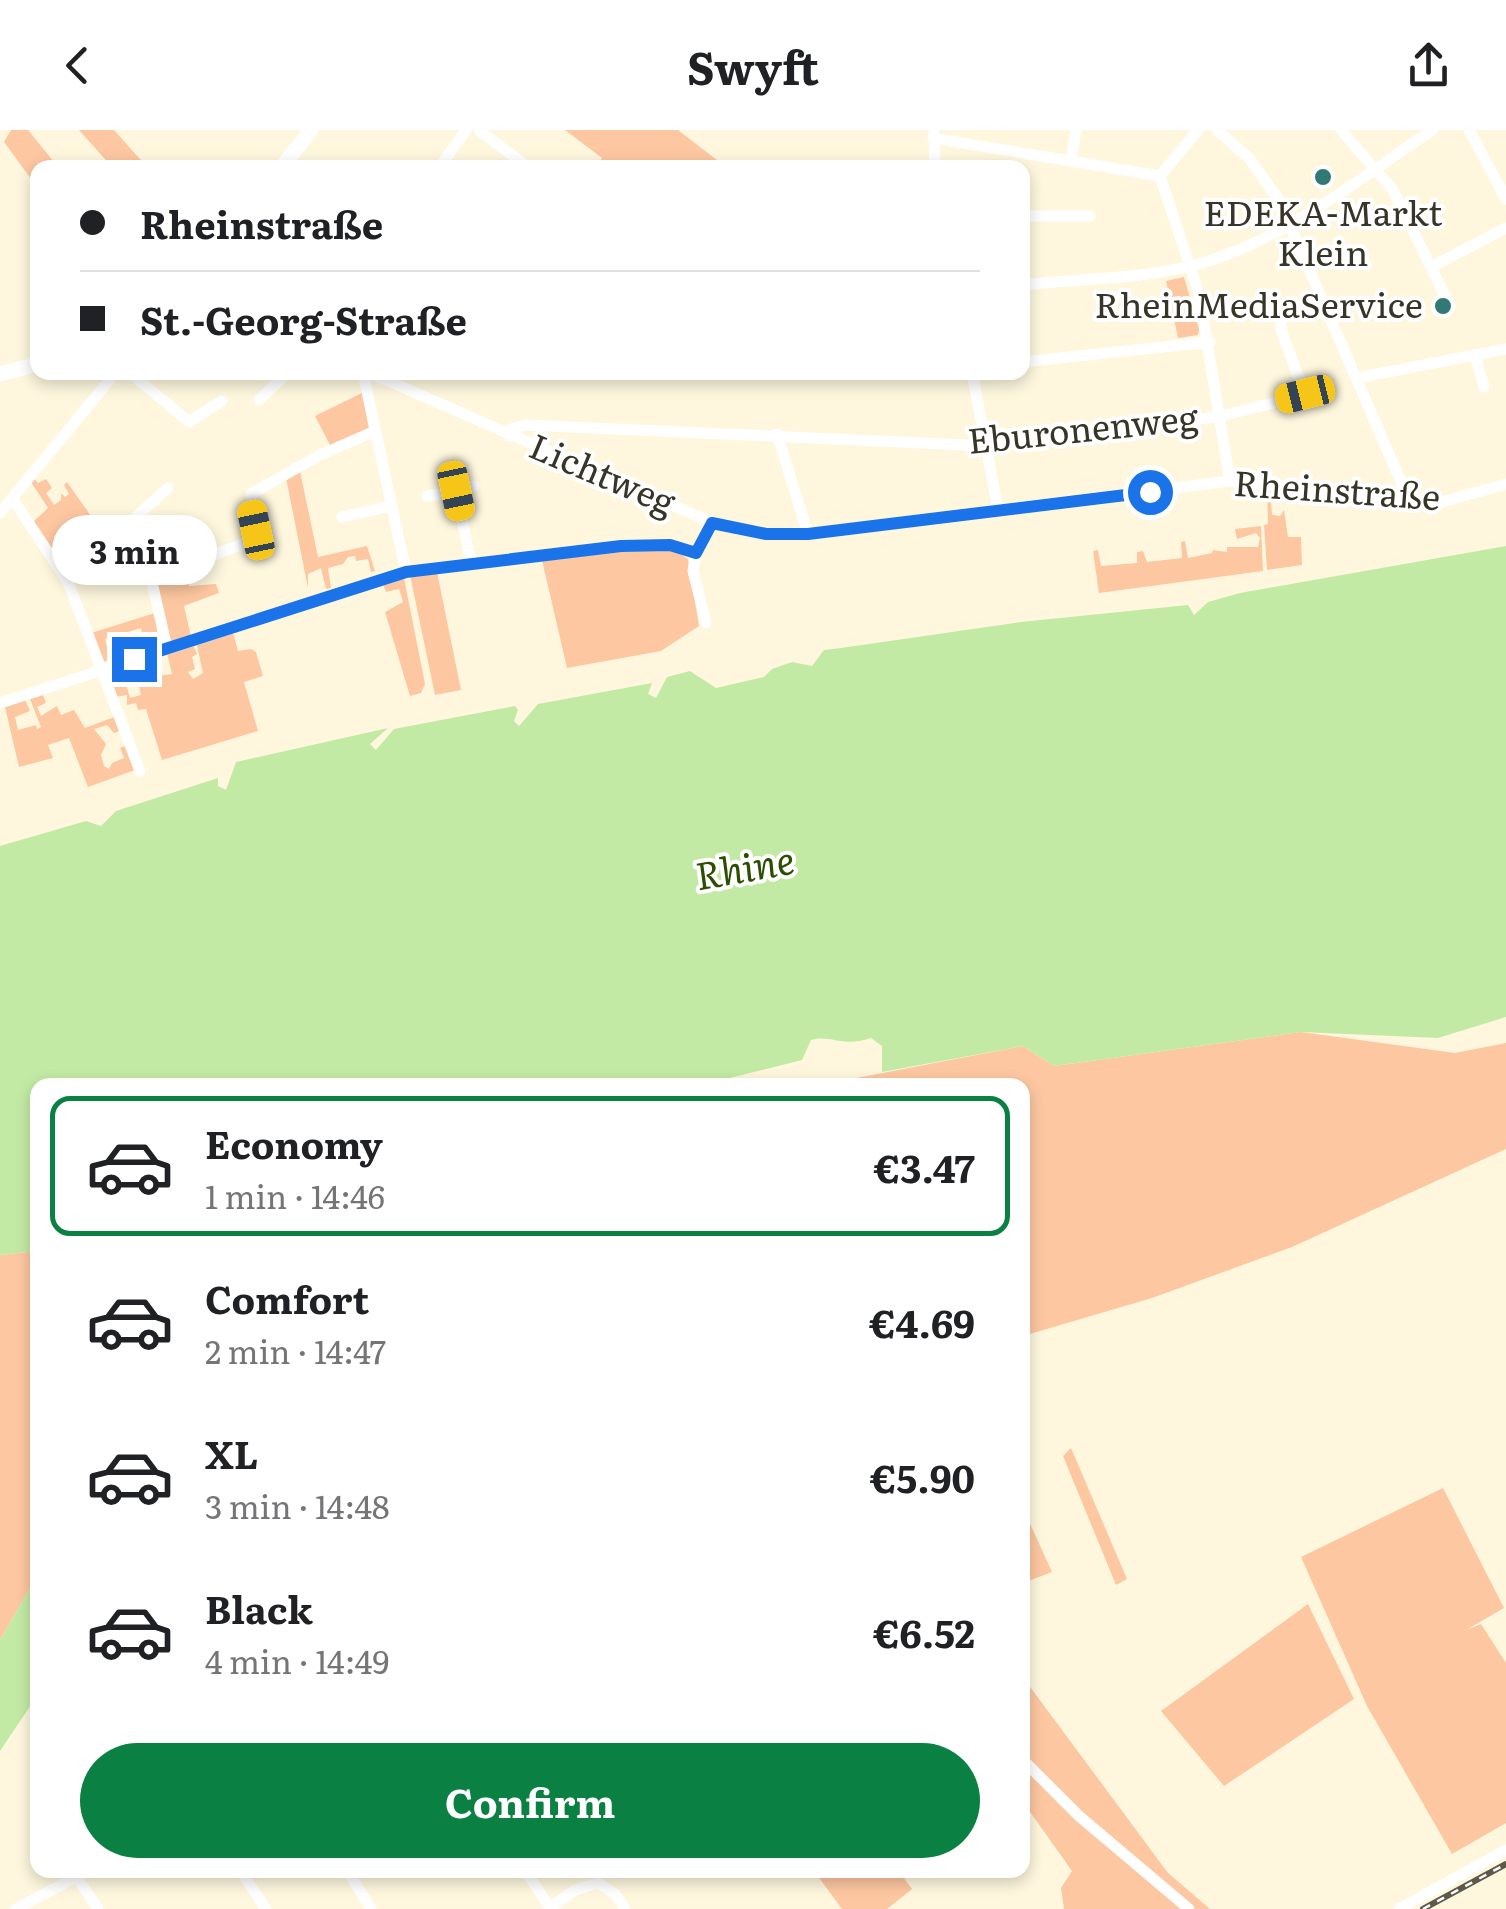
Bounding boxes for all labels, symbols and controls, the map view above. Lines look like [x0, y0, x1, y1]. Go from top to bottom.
text: Swyft [687, 32, 819, 99]
icon: back [50, 38, 105, 93]
icon: share [1401, 38, 1456, 93]
marker: EDEKA-Markt Klein [1312, 166, 1334, 188]
place label: EDEKA-Markt Klein [1204, 185, 1442, 277]
text: Rheinstraße [140, 194, 383, 251]
place label: RheinMediaService [1094, 277, 1423, 329]
text: St.-Georg-Straße [140, 290, 467, 347]
marker: RheinMediaService [1432, 295, 1454, 317]
car [1272, 372, 1338, 416]
street label: Eburonenweg [965, 389, 1201, 465]
street label: Lichtweg [522, 418, 685, 526]
street label: Rheinstraße [1232, 455, 1442, 521]
car [435, 459, 477, 523]
route start [1128, 470, 1173, 515]
car [235, 498, 277, 562]
callout: 3 min [52, 514, 216, 584]
text: 3 min [89, 526, 180, 574]
route end [112, 637, 157, 682]
water label: Rhine [690, 829, 798, 902]
text: Economy [205, 1114, 383, 1171]
icon: car [85, 1121, 175, 1211]
text: €3.47 [874, 1138, 975, 1195]
text: 1 min · 14:46 [205, 1171, 385, 1219]
text: Comfort [205, 1269, 369, 1326]
icon: car [85, 1276, 175, 1366]
text: €4.69 [869, 1293, 975, 1350]
text: 2 min · 14:47 [205, 1326, 386, 1374]
text: XL [205, 1424, 258, 1481]
icon: car [85, 1431, 175, 1521]
text: €5.90 [870, 1448, 975, 1505]
text: 3 min · 14:48 [205, 1481, 390, 1529]
text: Black [205, 1579, 313, 1636]
icon: car [85, 1586, 175, 1676]
text: €6.52 [873, 1603, 975, 1660]
text: 4 min · 14:49 [205, 1636, 389, 1684]
button: Confirm [80, 1743, 980, 1858]

